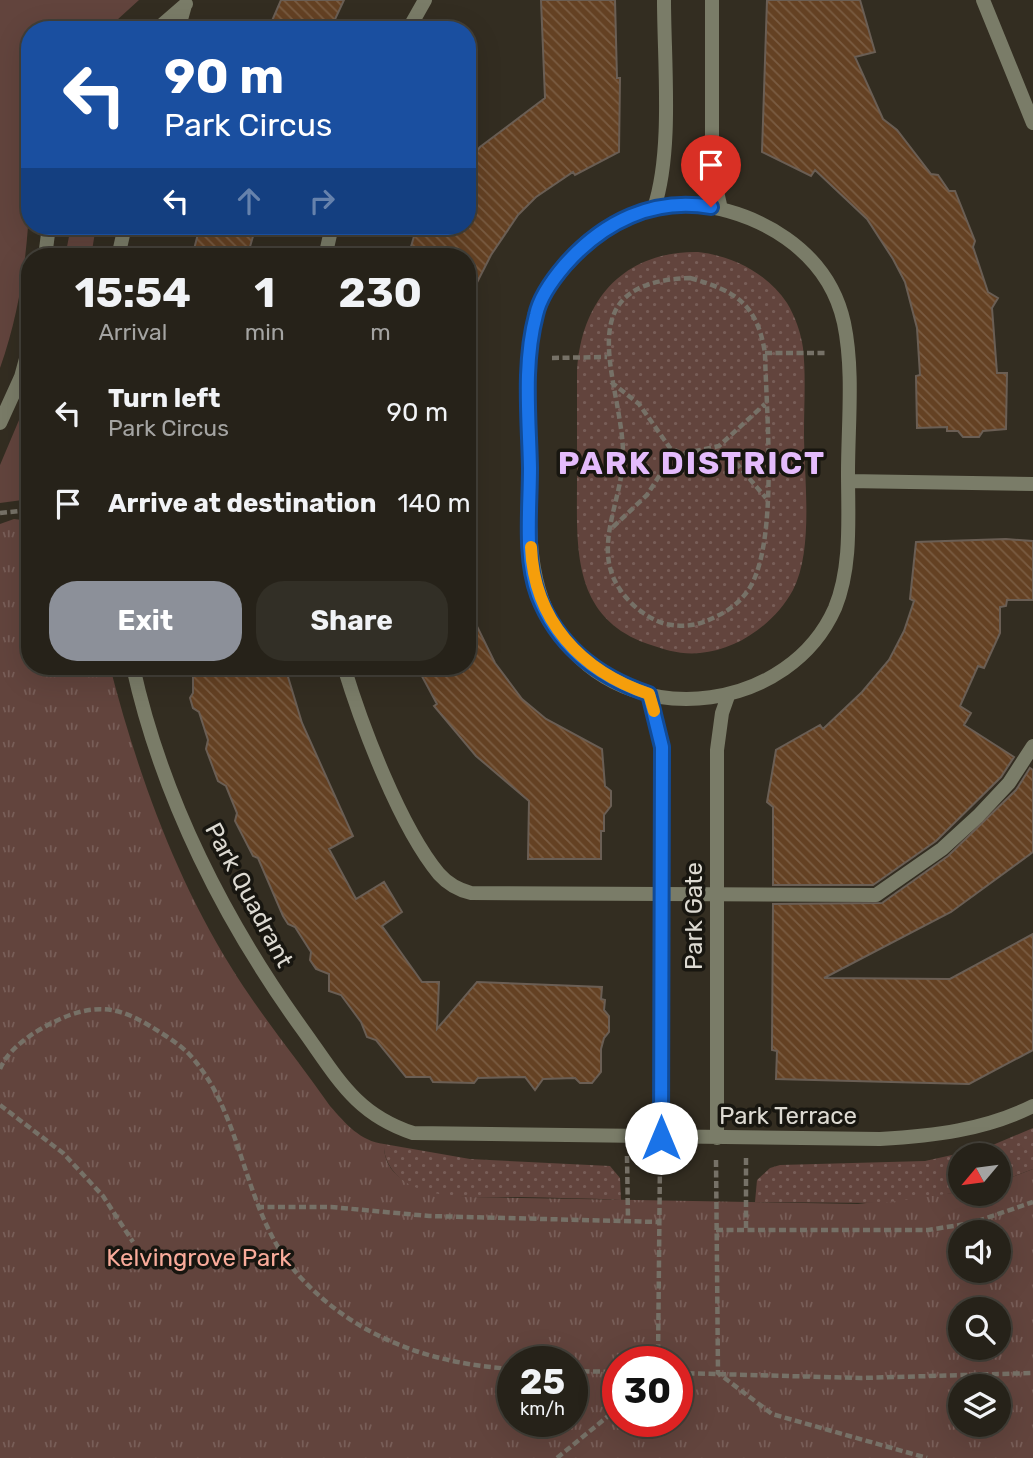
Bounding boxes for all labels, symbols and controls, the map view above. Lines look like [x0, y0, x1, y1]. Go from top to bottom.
text: 90 m [164, 47, 284, 105]
icon: left [49, 49, 140, 140]
text: Park Circus [164, 106, 332, 144]
pin [681, 135, 741, 207]
icon: arrive [692, 146, 730, 184]
icon: left [157, 182, 195, 220]
icon: ahead [230, 182, 268, 220]
icon: right [303, 182, 341, 220]
text: 15:54 [75, 268, 191, 318]
text: 1 [254, 268, 275, 318]
text: 230 [339, 268, 422, 318]
text: Arrival [98, 318, 167, 346]
text: min [245, 318, 285, 346]
text: m [370, 318, 391, 346]
text: Turn left [108, 383, 220, 414]
icon: left [49, 394, 87, 432]
text: 90 m [387, 397, 448, 428]
text: Park Circus [108, 414, 229, 442]
district label: PARK DISTRICT [558, 444, 826, 482]
icon: arrive [49, 485, 87, 523]
text: Arrive at destination [108, 488, 376, 519]
text: 140 m [397, 488, 471, 519]
button: Exit [49, 581, 242, 661]
button: Share [256, 581, 448, 661]
street label: Park Quadrant [199, 818, 299, 972]
street label: Park Gate [680, 862, 708, 970]
position arrow [624, 1101, 698, 1175]
street label: Park Terrace [719, 1102, 857, 1130]
north arrow [948, 1143, 1012, 1206]
map controls [948, 1143, 1011, 1437]
button: sound [948, 1220, 1011, 1283]
park label: Kelvingrove Park [106, 1244, 292, 1272]
button: search [948, 1297, 1011, 1360]
speed limit sign: 30 [602, 1346, 693, 1437]
text: 25 [520, 1361, 565, 1403]
button: layers [948, 1374, 1011, 1437]
text: km/h [520, 1398, 565, 1420]

